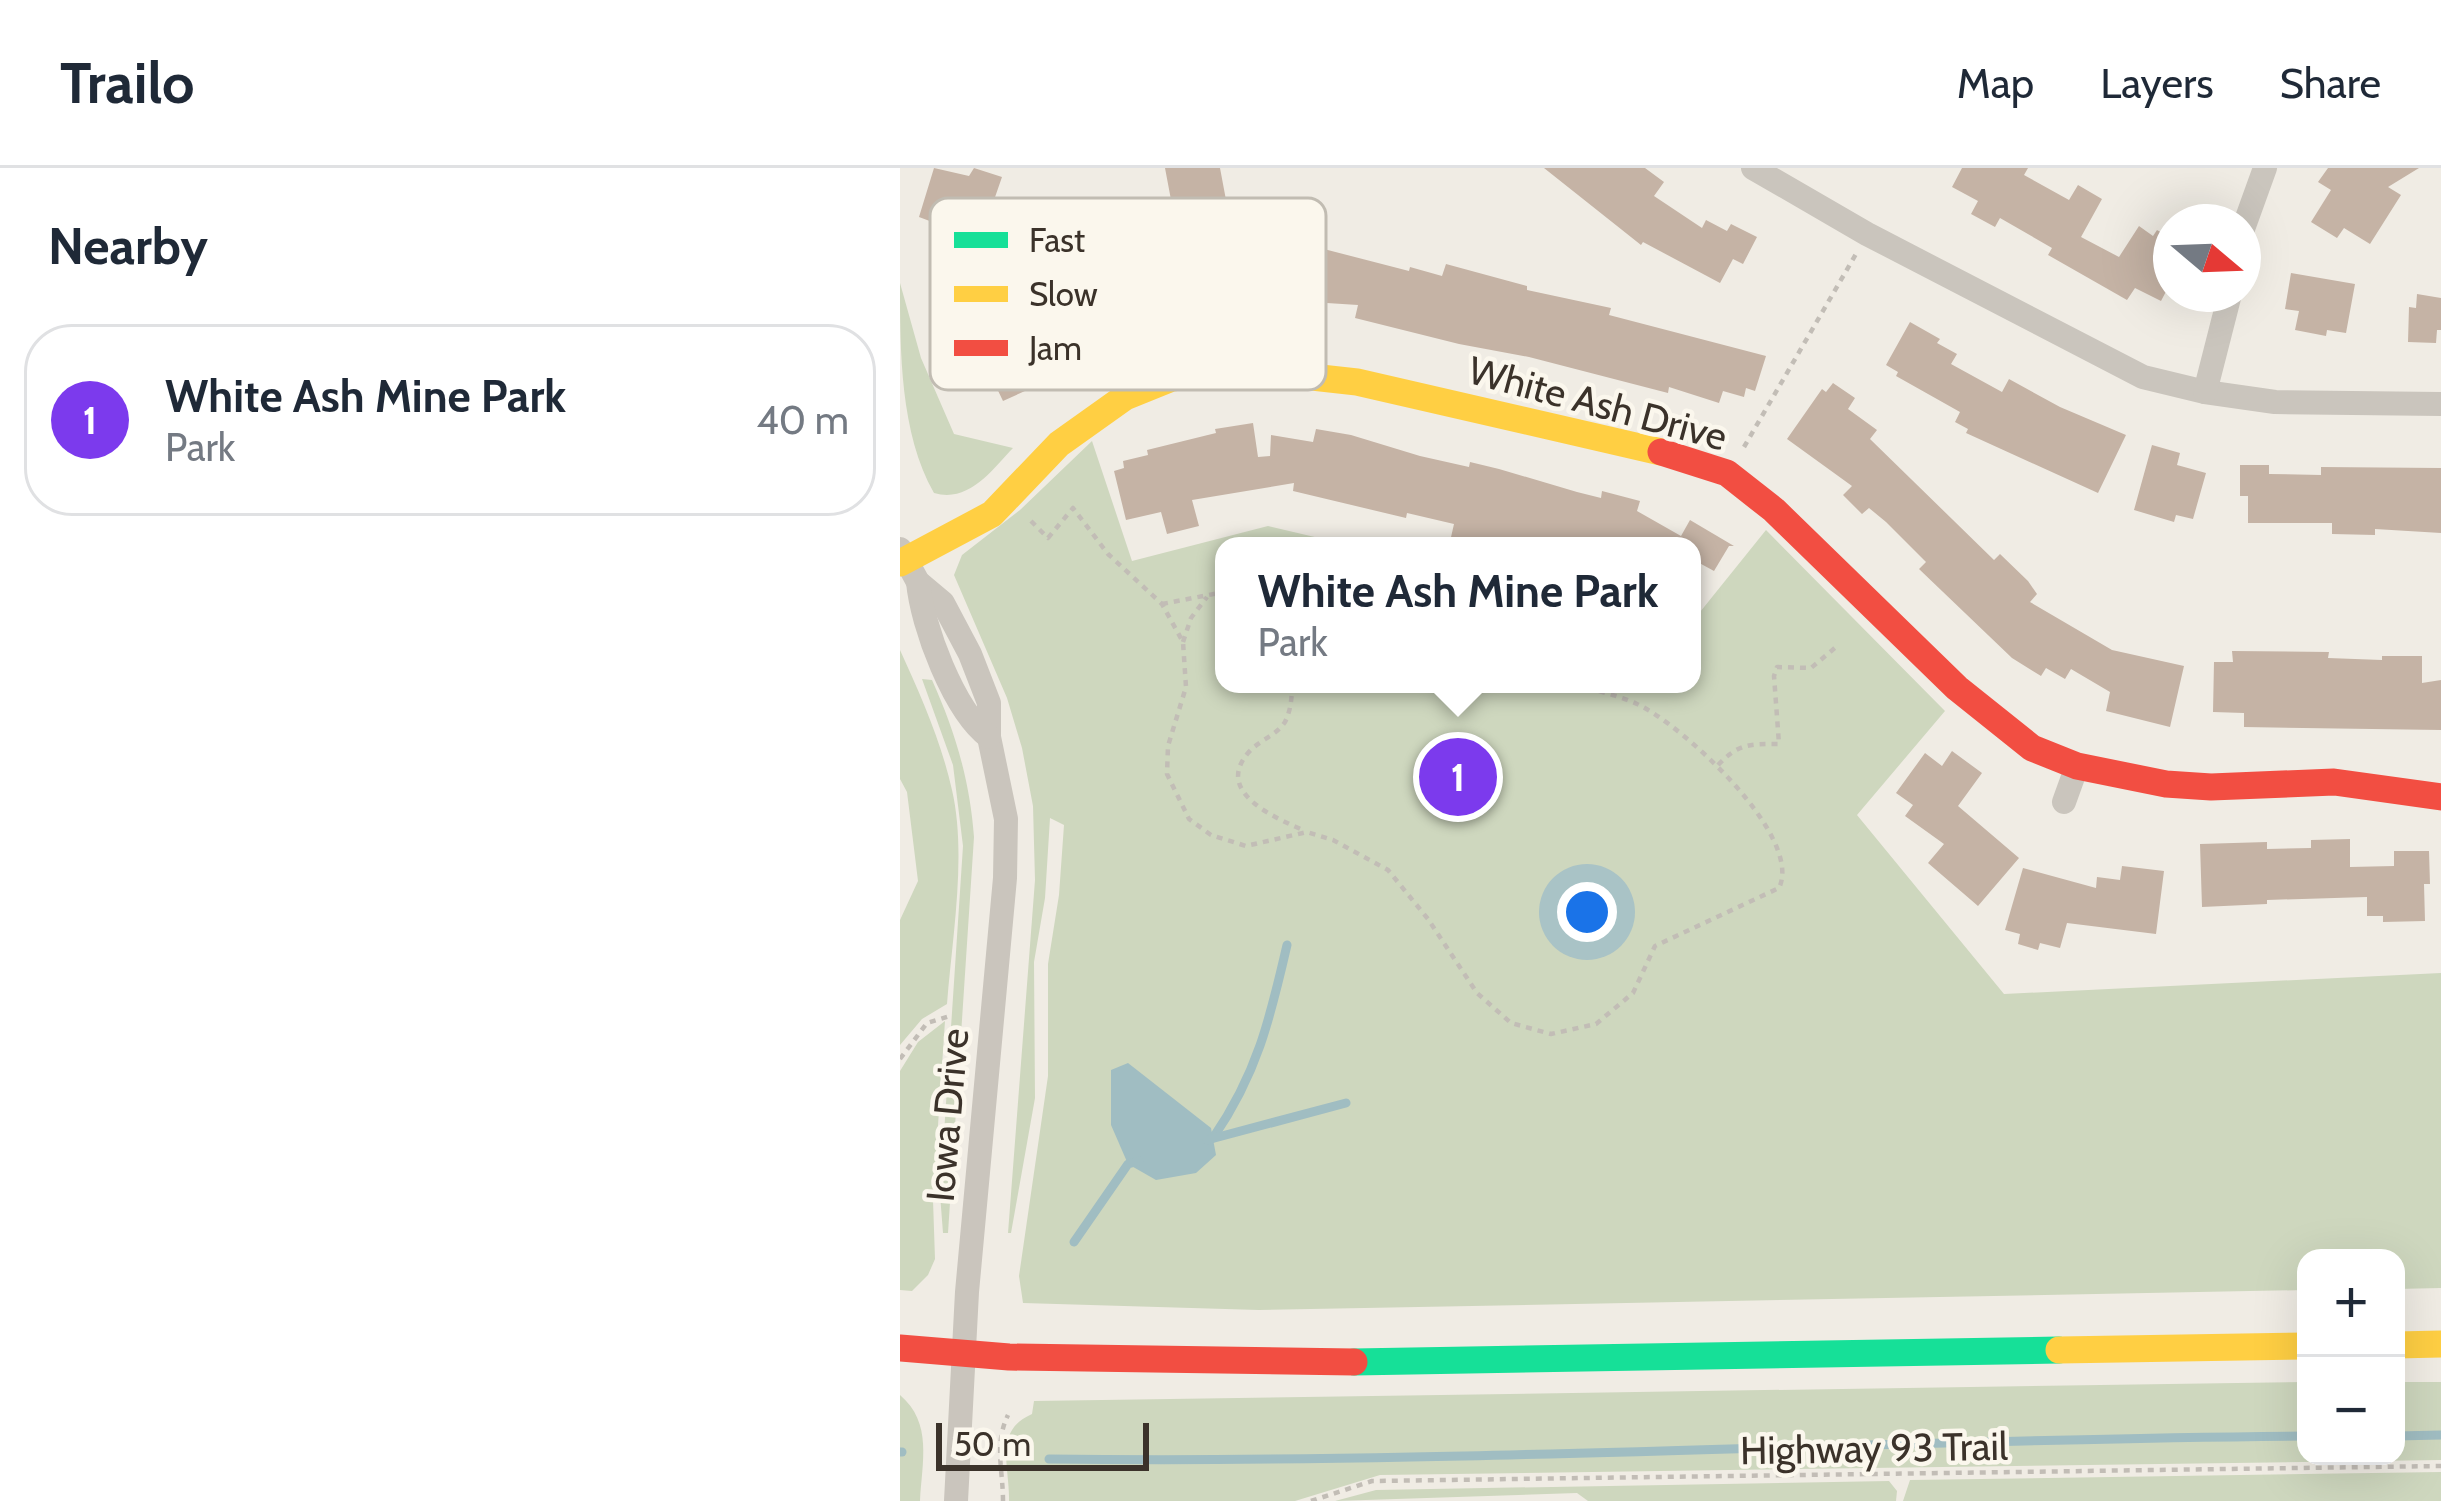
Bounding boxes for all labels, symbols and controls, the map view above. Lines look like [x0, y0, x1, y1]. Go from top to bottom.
text: Trailo [60, 48, 195, 117]
text: Map [1957, 57, 2034, 109]
text: Layers [2100, 57, 2214, 109]
text: Share [2280, 57, 2381, 109]
legend [930, 198, 1326, 390]
north arrow [2153, 204, 2261, 312]
text: Nearby [48, 215, 208, 277]
text: Fast [1029, 220, 1085, 260]
text: Slow [1029, 274, 1098, 314]
text: Jam [1028, 328, 1082, 368]
street label: White Ash Drive [1464, 345, 1732, 461]
text: White Ash Mine Park [165, 369, 566, 423]
text: 1 [83, 396, 97, 444]
text: 40 m [756, 396, 849, 444]
text: Park [165, 423, 235, 471]
popup [1215, 537, 1701, 693]
text: White Ash Mine Park [1257, 564, 1659, 618]
text: Park [1257, 618, 1328, 666]
pin: 1 [1419, 732, 1497, 822]
your location [1557, 882, 1617, 942]
street label: Iowa Drive [916, 1026, 978, 1204]
map controls [2297, 1249, 2405, 1465]
button: + [2297, 1249, 2405, 1357]
button: − [2297, 1357, 2405, 1465]
scale bar [936, 1417, 1149, 1470]
street label: Highway 93 Trail [1740, 1422, 2008, 1474]
text: 50 m [954, 1424, 1031, 1464]

